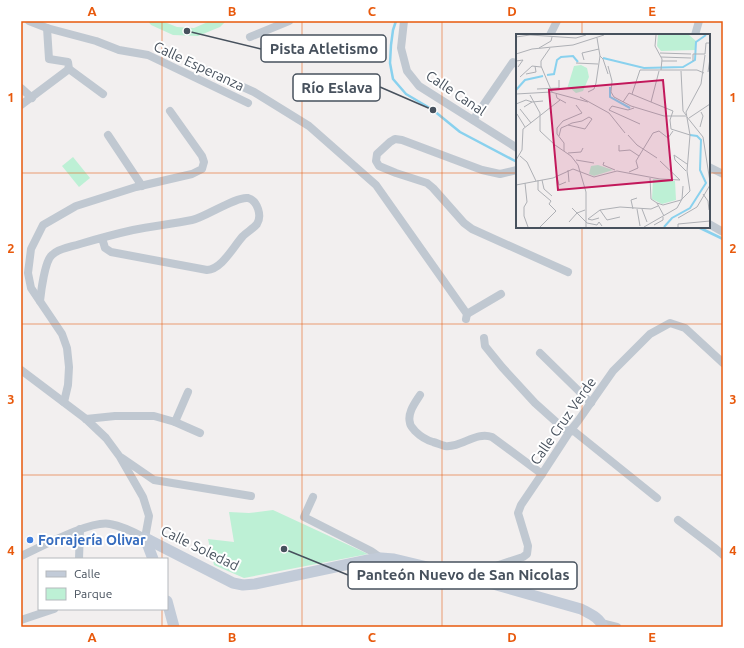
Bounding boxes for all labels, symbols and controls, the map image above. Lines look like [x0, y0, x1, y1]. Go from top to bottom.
text: A [87, 4, 97, 18]
text: B [228, 4, 237, 18]
text: C [368, 4, 377, 18]
text: D [507, 4, 517, 18]
text: E [648, 4, 656, 18]
inset map [516, 34, 710, 228]
callout: Pista Atletismo [261, 35, 386, 62]
street label: Calle Esperanza [151, 38, 247, 94]
text: Pista Atletismo [270, 40, 378, 57]
street label: Calle Canal [423, 67, 489, 119]
callout: Río Eslava [293, 74, 380, 101]
text: Río Eslava [301, 79, 373, 96]
text: 1 [7, 90, 15, 104]
text: 1 [729, 90, 737, 104]
text: 2 [7, 241, 15, 255]
text: 2 [729, 241, 737, 255]
street label: Calle Cruz Verde [527, 374, 599, 468]
text: 3 [7, 392, 15, 406]
text: 3 [729, 392, 737, 406]
street label: Calle Soledad [158, 522, 242, 574]
place label: Forrajería Olivar [38, 532, 146, 548]
marker: Forrajería Olivar [25, 535, 35, 545]
text: 4 [7, 543, 15, 557]
text: 4 [729, 543, 737, 557]
legend [38, 558, 168, 610]
callout: Panteón Nuevo de San Nicolas [348, 562, 577, 589]
text: Panteón Nuevo de San Nicolas [356, 566, 570, 583]
text: Calle [74, 567, 100, 580]
text: Parque [74, 587, 112, 600]
text: A [87, 630, 97, 644]
text: B [228, 630, 237, 644]
text: C [368, 630, 377, 644]
text: D [507, 630, 517, 644]
text: E [648, 630, 656, 644]

